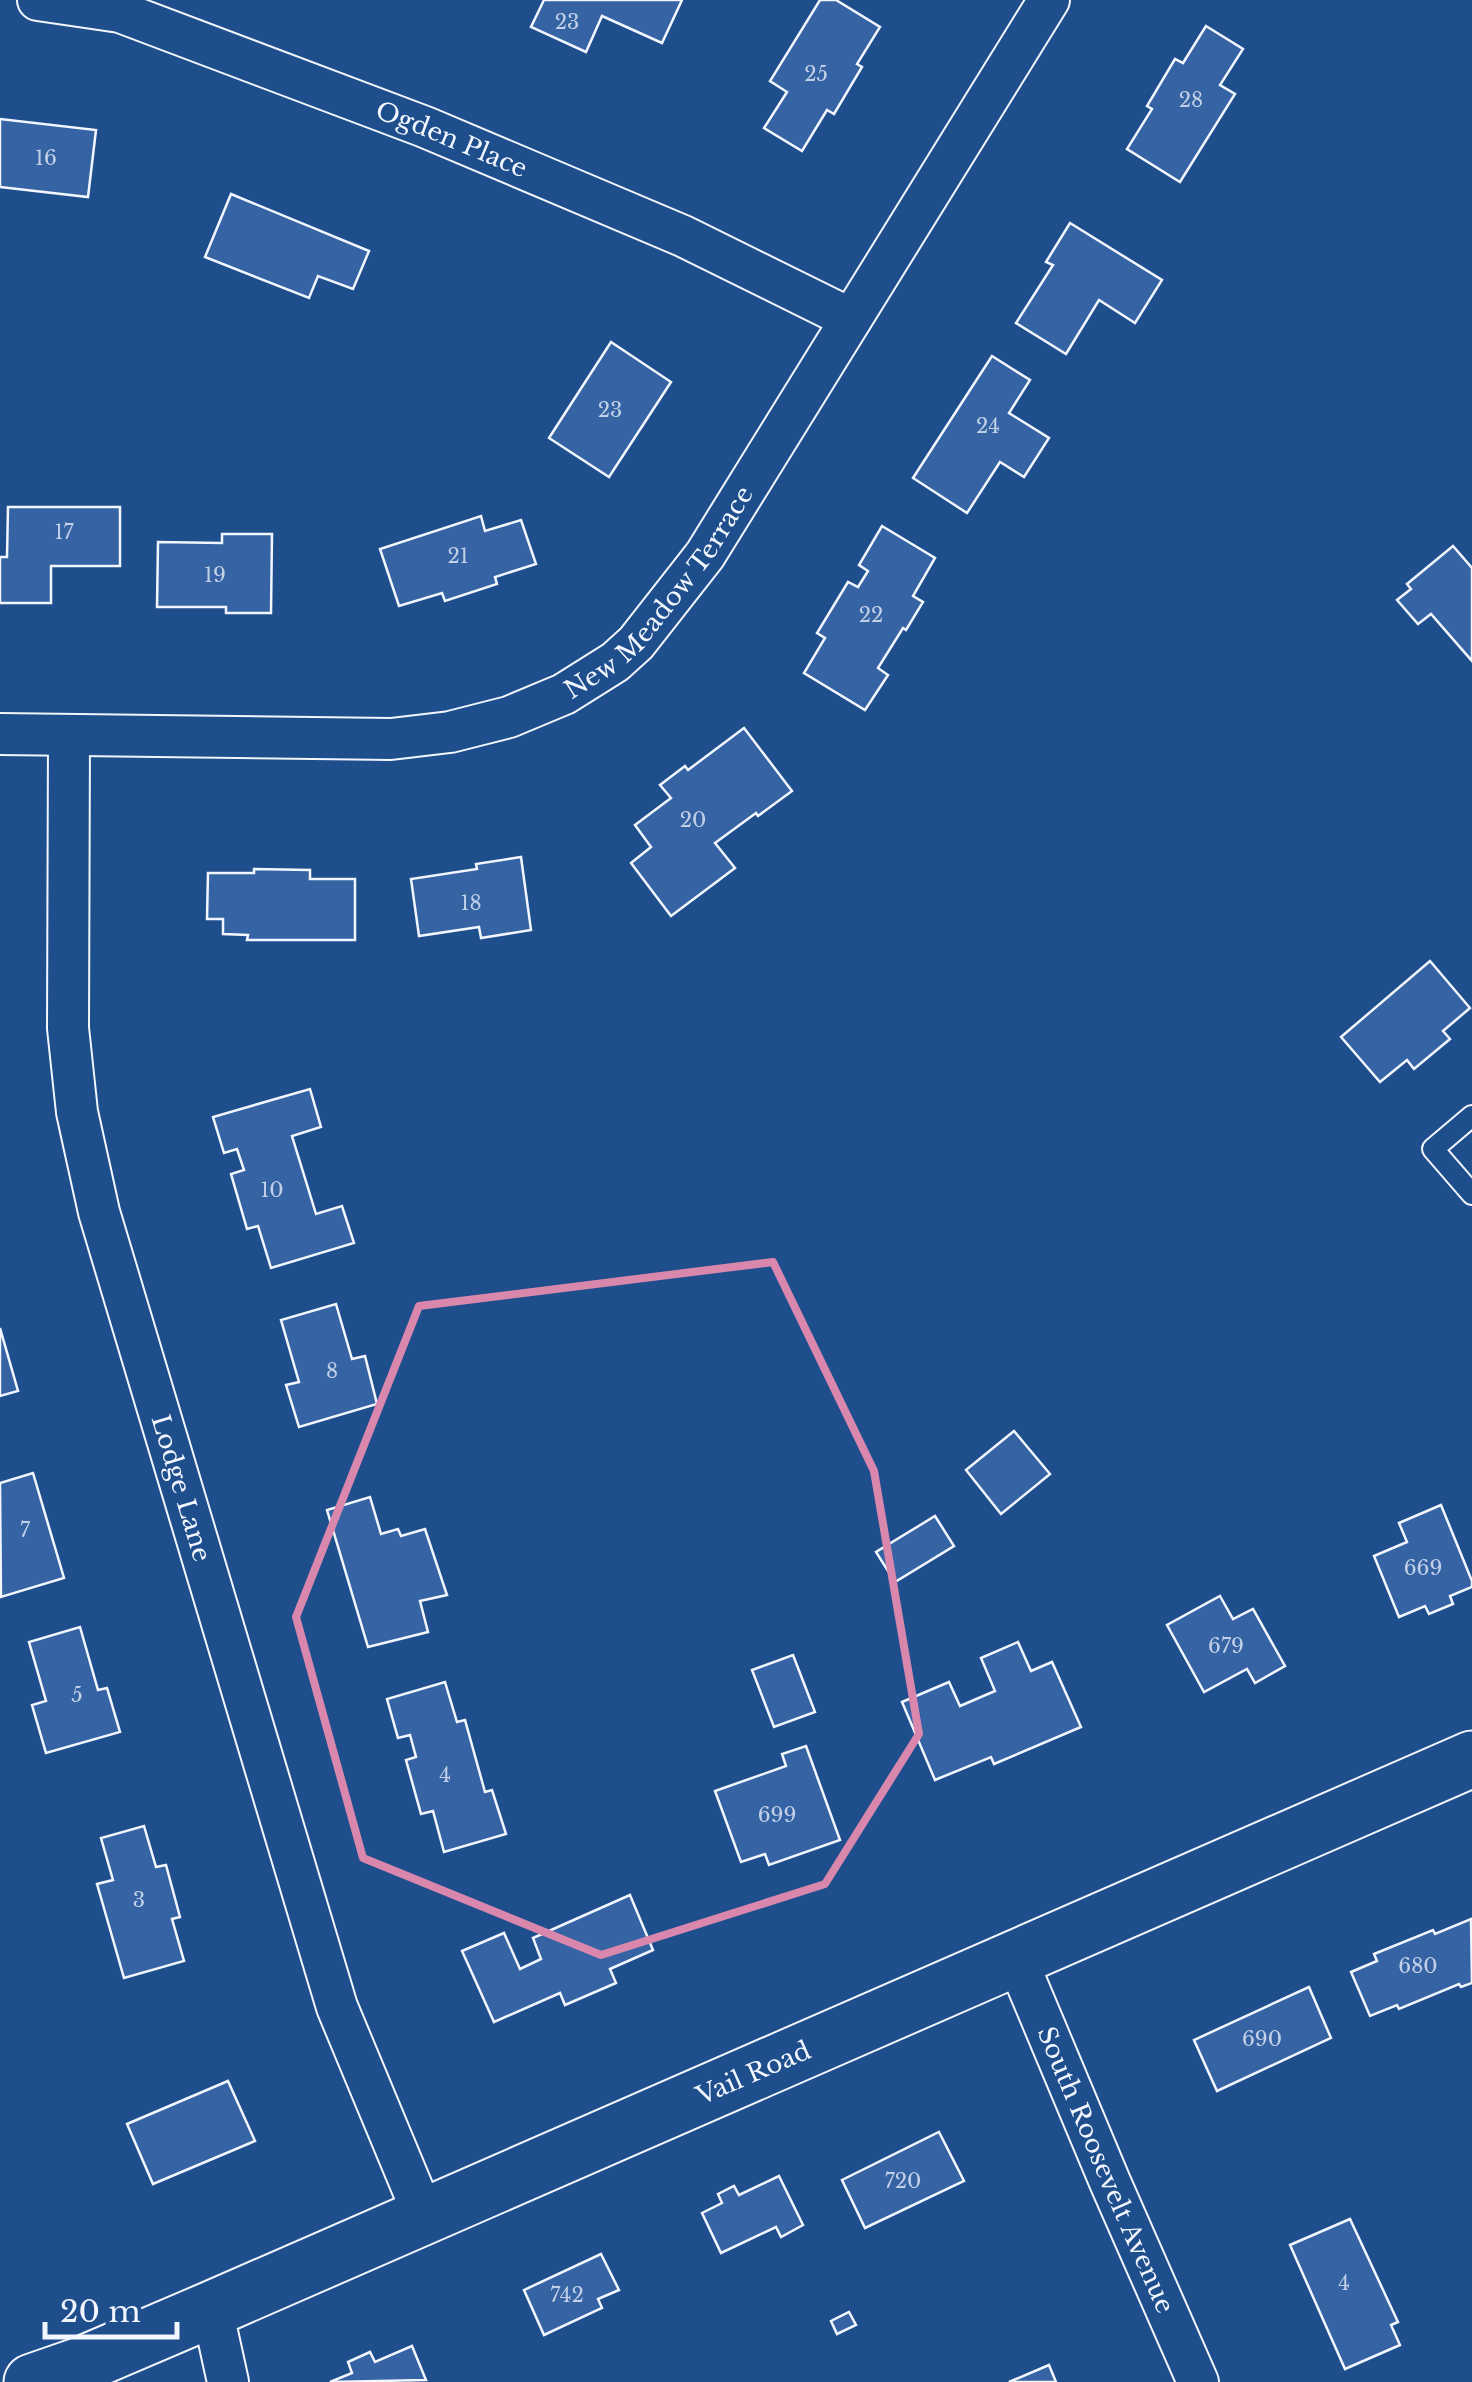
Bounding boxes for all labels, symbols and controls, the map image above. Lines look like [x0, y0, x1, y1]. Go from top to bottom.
house number: 23 [555, 10, 579, 34]
house number: 25 [804, 62, 828, 86]
house number: 28 [1179, 88, 1203, 112]
street label: Ogden Place [372, 94, 532, 184]
house number: 16 [35, 146, 57, 170]
house number: 23 [598, 398, 622, 422]
house number: 24 [976, 414, 1000, 438]
street label: New Meadow Terrace [559, 480, 759, 705]
house number: 17 [55, 520, 74, 544]
house number: 21 [447, 544, 469, 568]
house number: 19 [204, 563, 226, 587]
house number: 22 [859, 603, 883, 627]
house number: 20 [680, 808, 706, 832]
house number: 18 [460, 891, 482, 915]
house number: 10 [260, 1178, 284, 1202]
house number: 8 [326, 1359, 338, 1383]
street label: Lodge Lane [145, 1411, 218, 1565]
house number: 7 [20, 1518, 31, 1542]
house number: 669 [1404, 1556, 1442, 1580]
house number: 679 [1208, 1634, 1244, 1658]
house number: 5 [71, 1683, 83, 1707]
house number: 4 [439, 1763, 451, 1787]
house number: 699 [758, 1803, 796, 1827]
house number: 3 [133, 1888, 145, 1912]
house number: 680 [1398, 1954, 1438, 1978]
street label: South Roosevelt Avenue [1031, 2022, 1181, 2318]
house number: 690 [1242, 2027, 1282, 2051]
street label: Vail Road [691, 2034, 815, 2112]
house number: 720 [885, 2169, 921, 2193]
house number: 4 [1338, 2271, 1350, 2295]
scale bar [45, 2277, 178, 2339]
house number: 742 [550, 2283, 584, 2307]
text: 20 m [60, 2293, 141, 2330]

